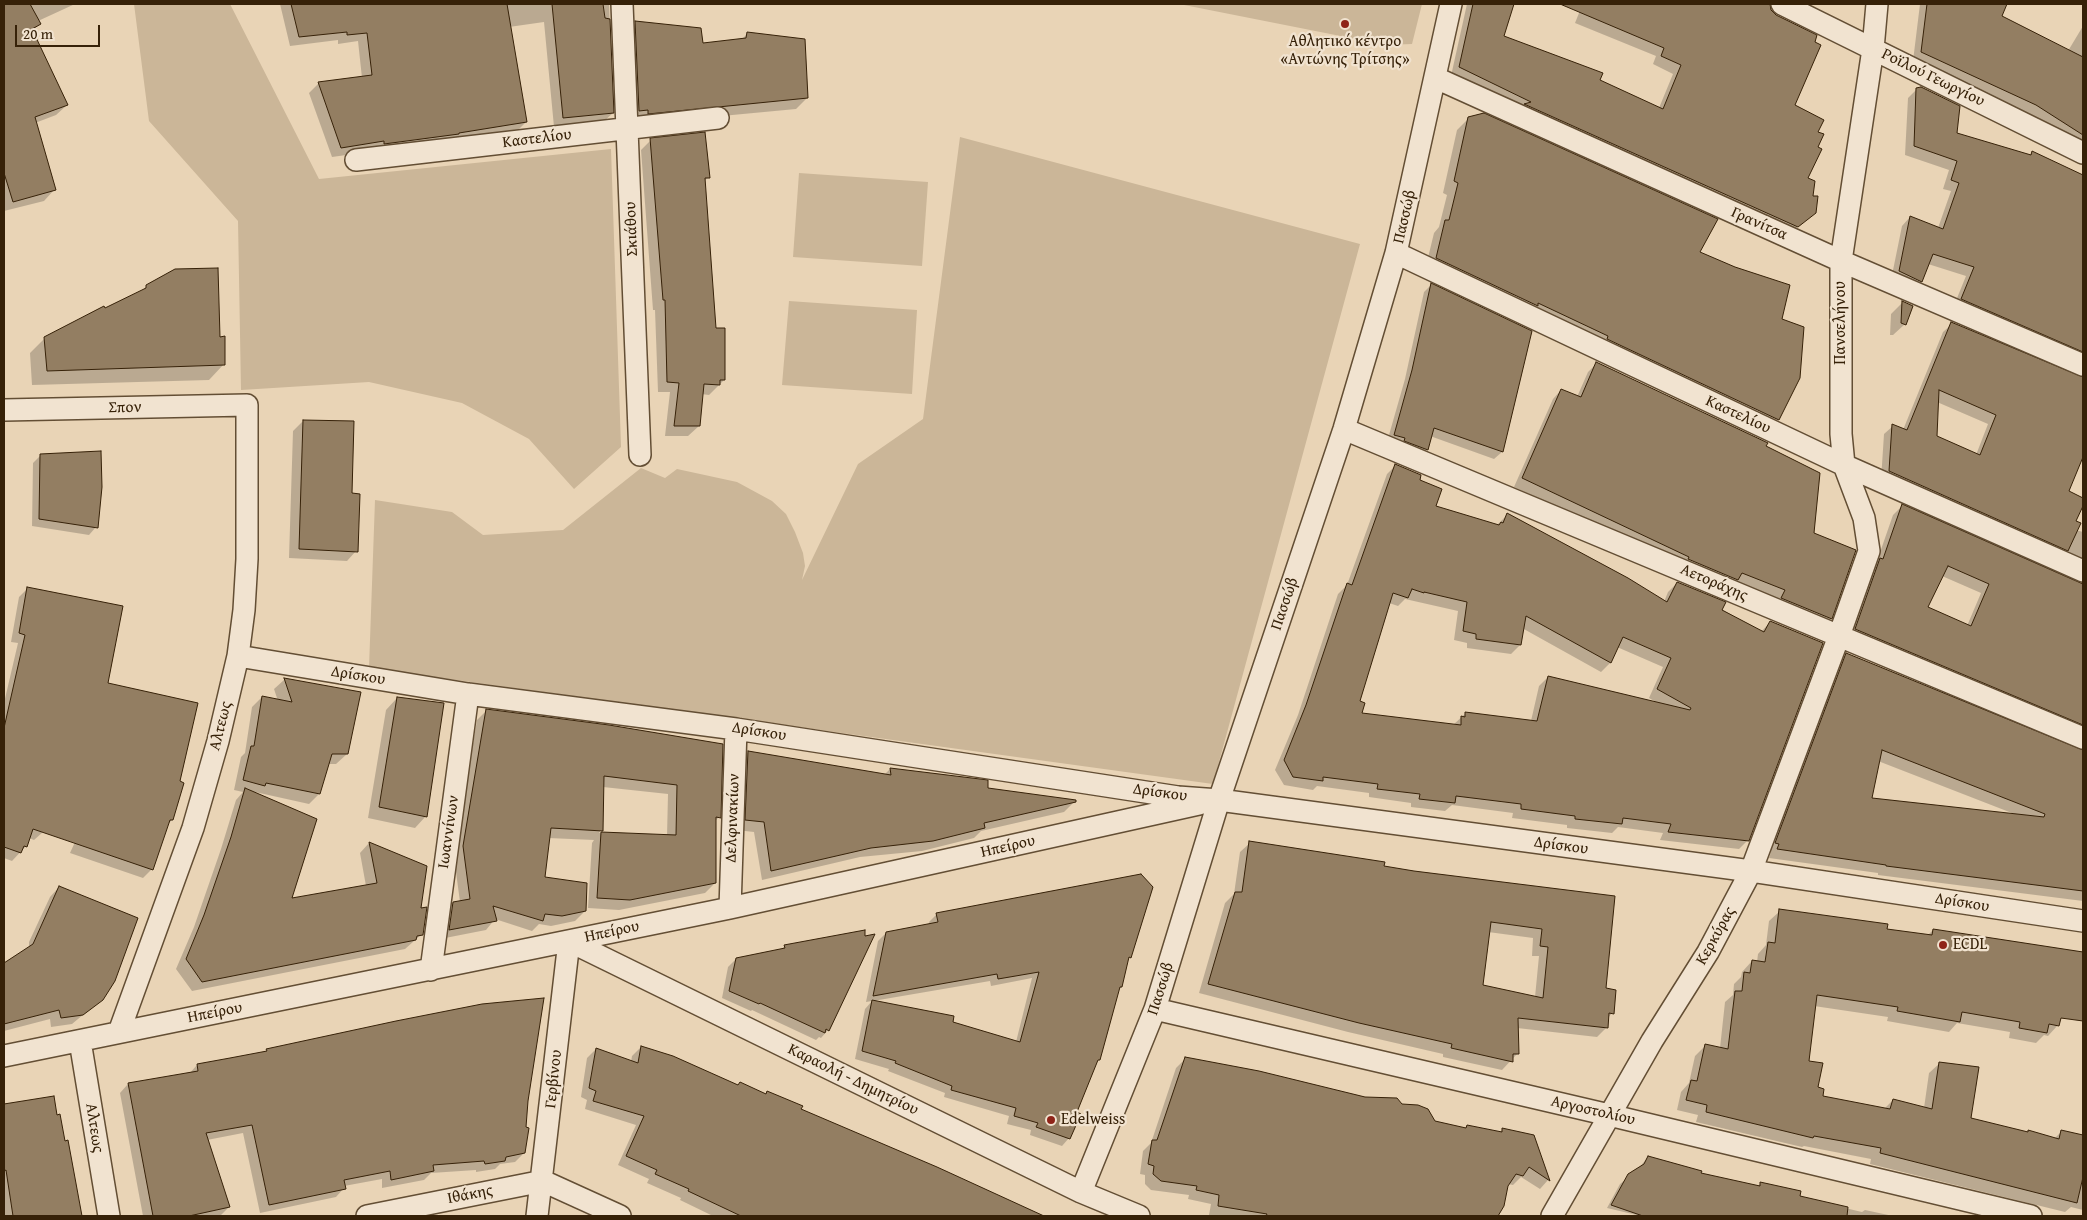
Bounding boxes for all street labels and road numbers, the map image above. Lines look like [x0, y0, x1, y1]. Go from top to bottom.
street label: Ροϊλού Γεωργίου [1878, 45, 1988, 111]
street label: Καστελίου [501, 125, 573, 153]
street label: Πασσώβ [1390, 188, 1420, 246]
street label: Σκιάθου [621, 201, 643, 257]
street label: Γρανίτσα [1728, 203, 1790, 245]
street label: Πανσελήνου [1831, 281, 1851, 365]
street label: Καστελίου [1702, 392, 1774, 438]
street label: Σπον [108, 398, 142, 418]
street label: Αετοράχης [1677, 560, 1751, 606]
street label: Πασσώβ [1267, 575, 1303, 633]
street label: Δρίσκου [330, 662, 386, 690]
street label: Αλτεως [206, 699, 236, 753]
street label: Δρίσκου [731, 718, 787, 746]
street label: Δελφινακίων [722, 773, 744, 863]
street label: Δρίσκου [1132, 780, 1188, 806]
street label: Ιωαννίνων [434, 794, 464, 870]
street label: Ηπείρου [979, 831, 1037, 863]
street label: Δρίσκου [1533, 833, 1589, 859]
street label: Δρίσκου [1934, 889, 1990, 917]
street label: Κερκύρας [1692, 903, 1740, 969]
street label: Ηπείρου [583, 917, 641, 947]
street label: Πασσώβ [1144, 960, 1178, 1018]
street label: Ηπείρου [186, 998, 244, 1028]
street label: Καραολή - Δημητρίου [785, 1040, 921, 1120]
street label: Γερβίνου [541, 1049, 567, 1109]
street label: Αργοστολίου [1549, 1092, 1637, 1130]
street label: Αλτεως [81, 1102, 107, 1154]
street label: Ιθάκης [446, 1181, 494, 1209]

